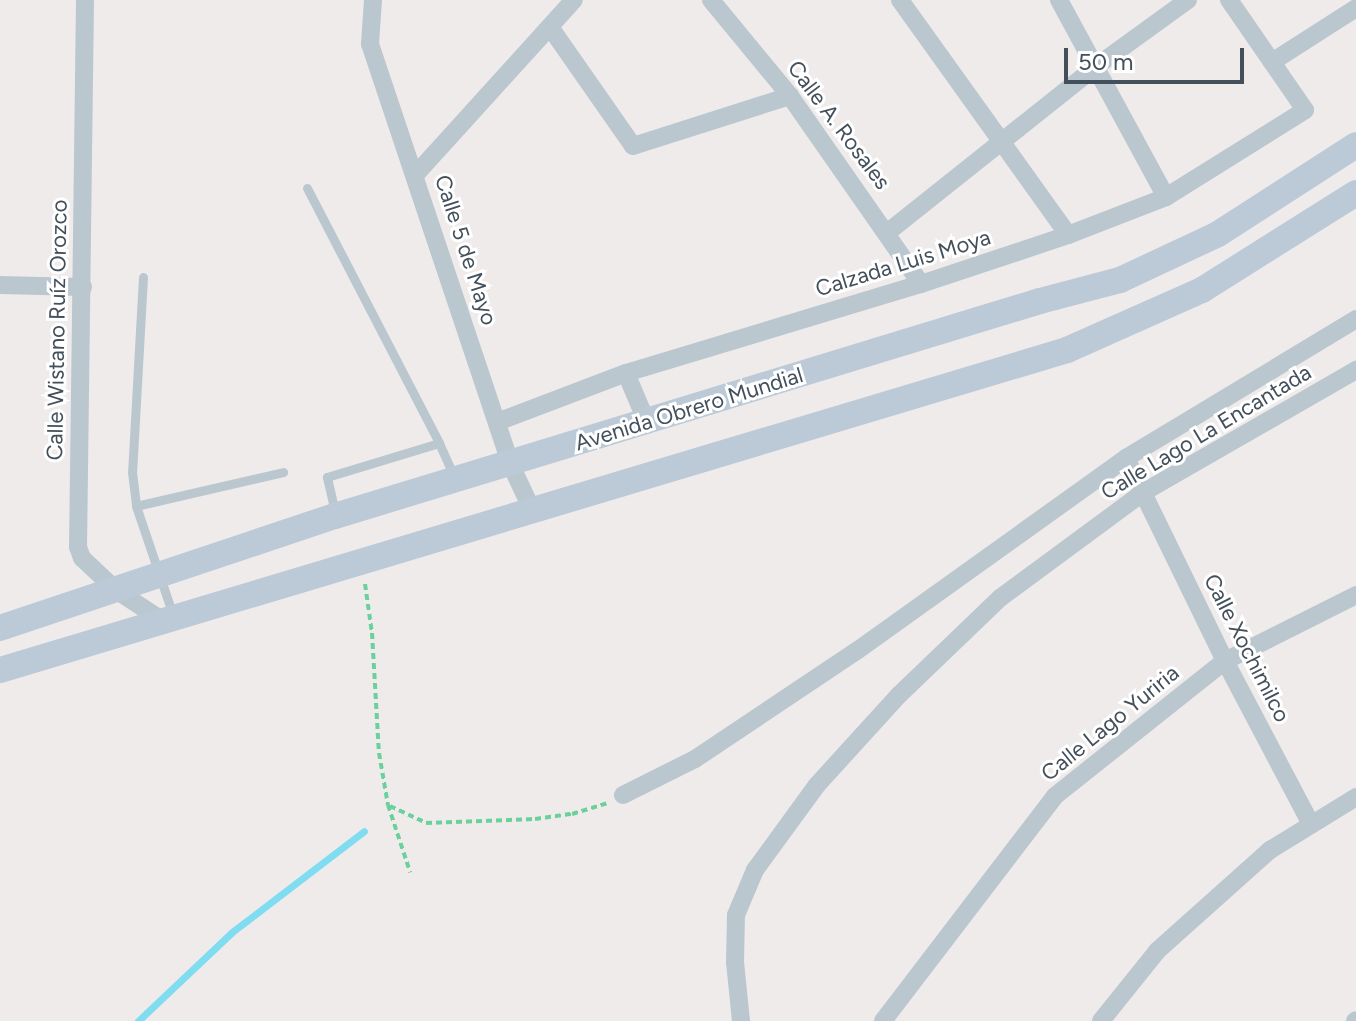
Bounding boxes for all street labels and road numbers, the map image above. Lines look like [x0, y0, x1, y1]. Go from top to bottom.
street label: Calle A. Rosales [782, 55, 896, 195]
street label: Calle 5 de Mayo [429, 172, 503, 328]
street label: Calle Wistano Ruíz Orozco [42, 199, 72, 461]
street label: Calzada Luis Moya [812, 224, 994, 302]
street label: Calle Lago La Encantada [1096, 359, 1316, 505]
street label: Avenida Obrero Mundial [572, 362, 806, 456]
street label: Calle Xochimilco [1198, 570, 1296, 726]
street label: Calle Lago Yuriria [1036, 659, 1184, 787]

